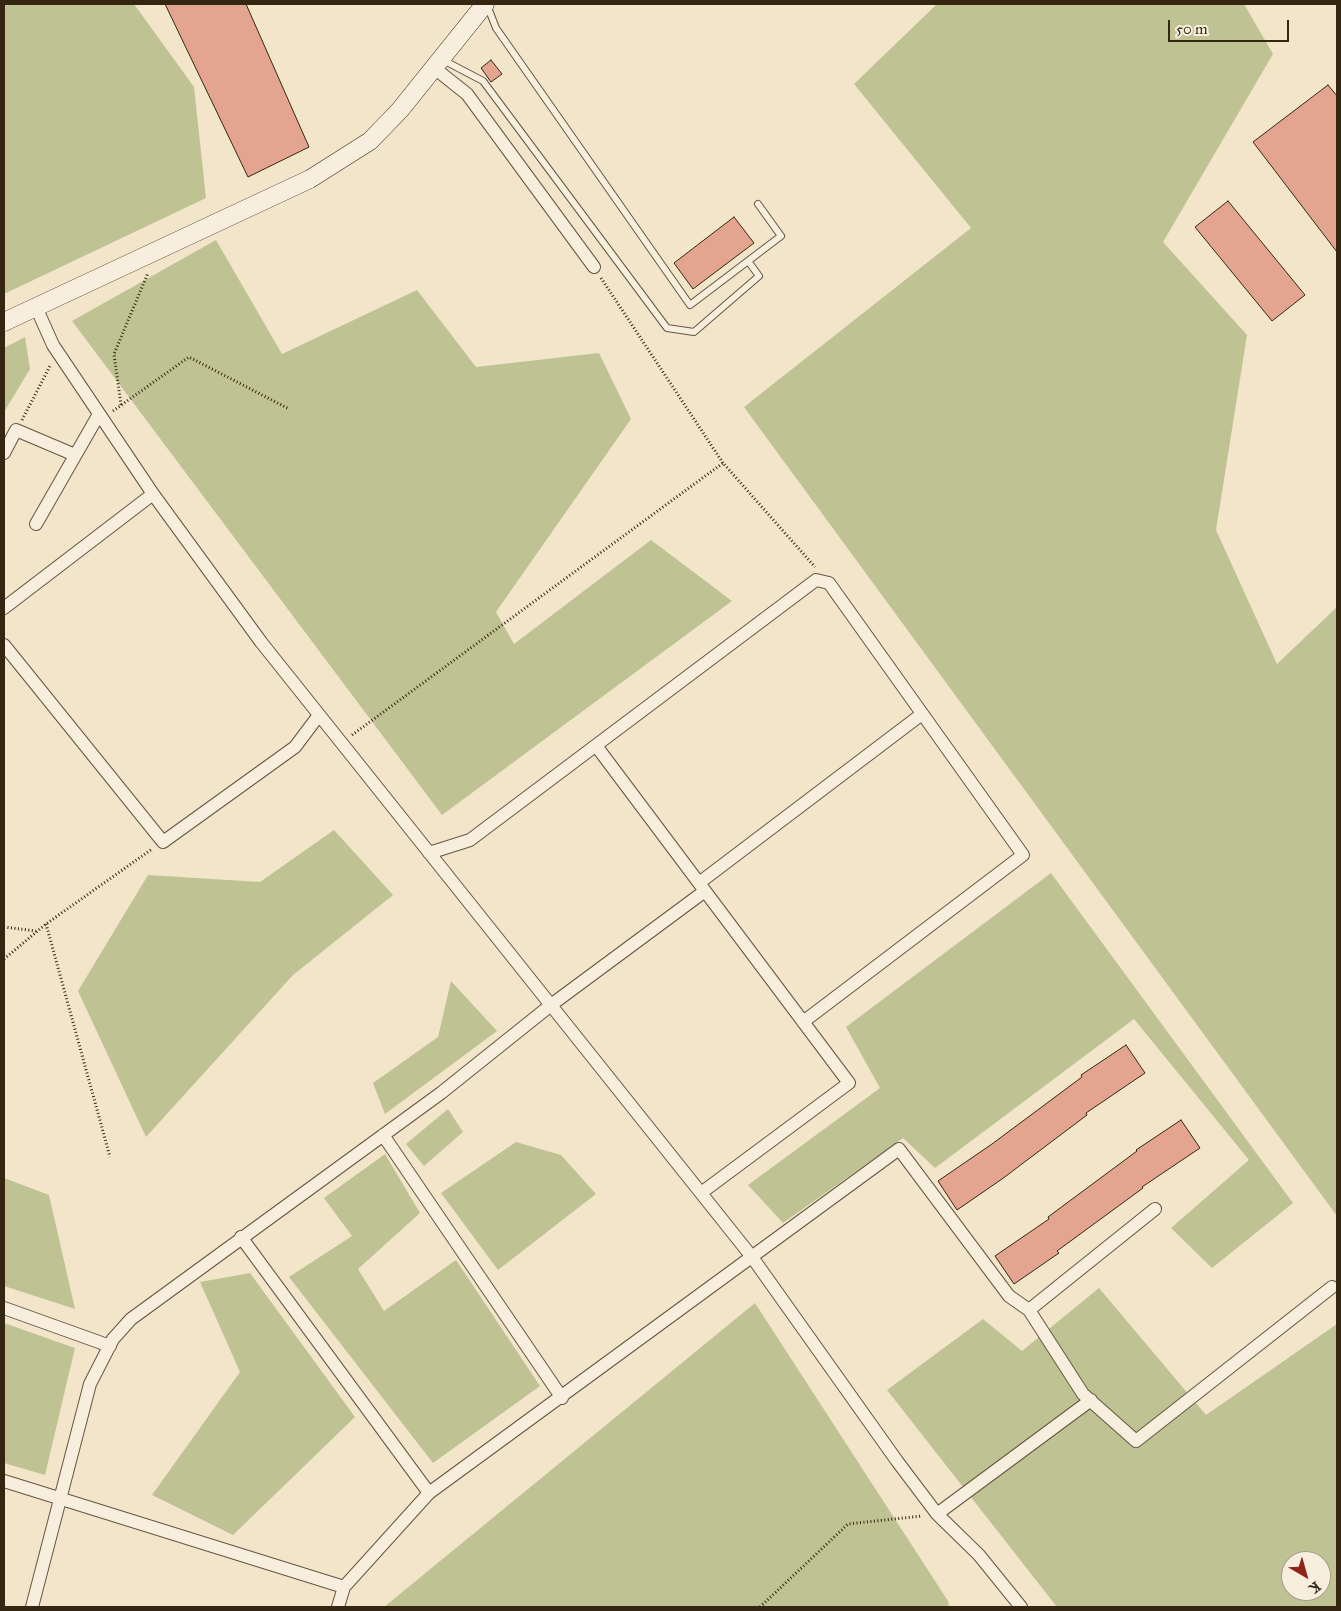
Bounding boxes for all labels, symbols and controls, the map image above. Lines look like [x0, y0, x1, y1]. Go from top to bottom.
scale bar [1171, 10, 1292, 42]
text: 50 m [1176, 20, 1208, 38]
north arrow [1281, 1551, 1331, 1601]
text: K [1306, 1578, 1324, 1597]

